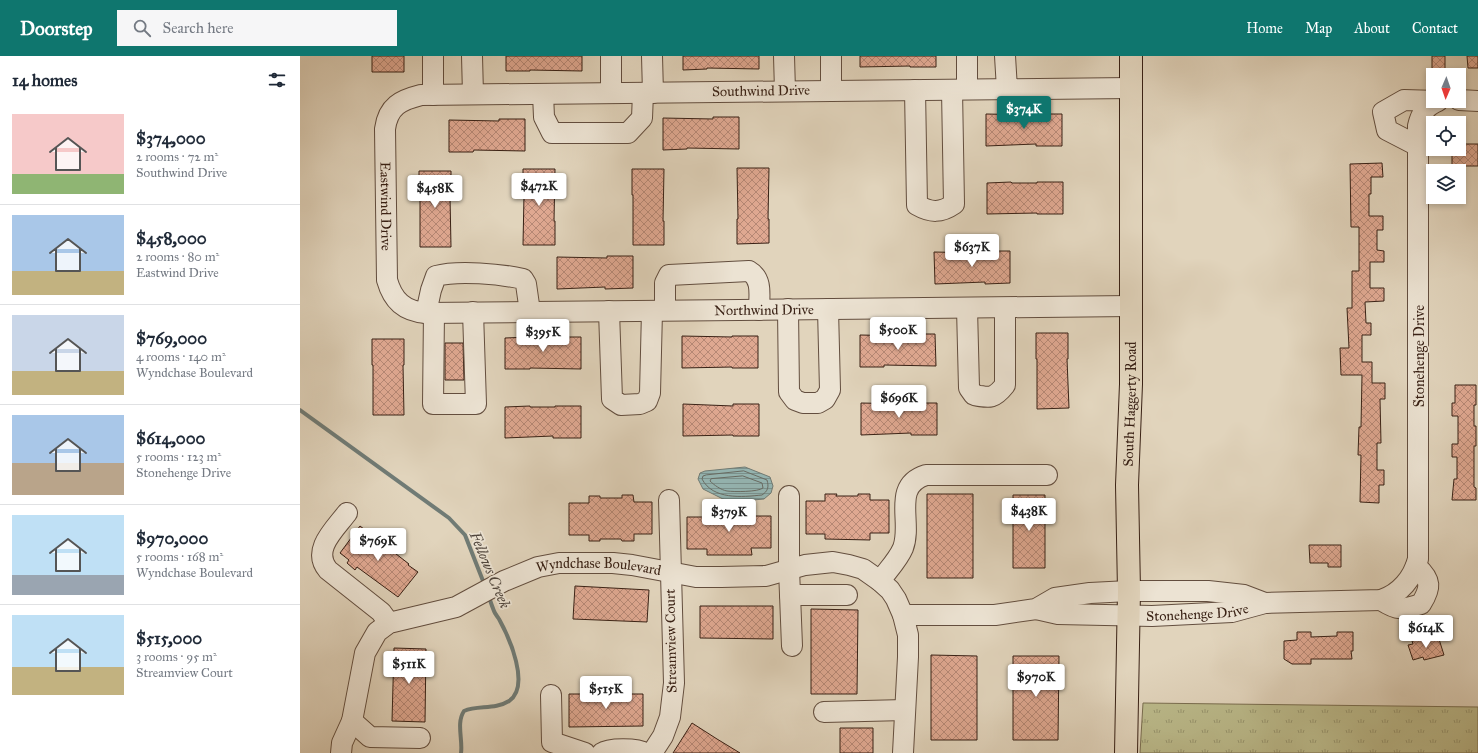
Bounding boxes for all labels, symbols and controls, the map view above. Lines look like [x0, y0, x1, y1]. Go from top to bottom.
search box [117, 10, 397, 46]
text: Doorstep [20, 17, 93, 40]
icon: search [131, 17, 153, 39]
text: Search here [163, 19, 234, 37]
text: Home [1246, 20, 1283, 37]
text: Map [1305, 20, 1332, 37]
text: About [1354, 20, 1390, 37]
text: Contact [1412, 20, 1458, 37]
north arrow [1426, 68, 1466, 108]
map controls [1426, 68, 1466, 204]
icon: filters [266, 69, 288, 91]
text: 14 homes [12, 70, 77, 91]
street label: Southwind Drive [712, 82, 810, 100]
pin: $374K [996, 96, 1052, 130]
text: $374K [1006, 101, 1042, 117]
button: locate [1426, 116, 1466, 156]
text: $374,000 [136, 128, 206, 149]
icon: home [44, 130, 92, 178]
text: 2 rooms · 72 m² [136, 149, 218, 165]
street label: Eastwind Drive [377, 162, 395, 251]
button: layers [1426, 164, 1466, 204]
text: Southwind Drive [136, 165, 227, 181]
pin: $472K [511, 173, 567, 207]
pin: $458K [407, 175, 463, 209]
text: $472K [520, 178, 558, 194]
text: $458K [416, 180, 454, 196]
text: $458,000 [136, 228, 207, 249]
icon: home [44, 231, 92, 279]
pin: $637K [944, 234, 1000, 268]
text: $637K [954, 239, 990, 255]
text: 2 rooms · 80 m² [136, 249, 219, 265]
text: Eastwind Drive [136, 265, 219, 281]
street label: Northwind Drive [714, 301, 814, 319]
street label: Stonehenge Drive [1411, 305, 1428, 407]
pin: $500K [870, 317, 926, 351]
pin: $395K [515, 319, 571, 353]
text: $500K [879, 322, 917, 338]
text: $395K [525, 324, 561, 340]
text: $769,000 [136, 328, 207, 349]
icon: home [44, 331, 92, 379]
street label: South Haggerty Road [1119, 342, 1140, 467]
text: 4 rooms · 140 m² [136, 349, 226, 365]
text: Wyndchase Boulevard [136, 365, 253, 381]
pin: $696K [871, 385, 927, 419]
text: $696K [880, 390, 918, 406]
text: $614,000 [136, 428, 205, 449]
icon: home [44, 431, 92, 479]
text: 5 rooms · 123 m² [136, 449, 221, 465]
text: Stonehenge Drive [136, 465, 231, 481]
pin: $438K [1001, 498, 1057, 532]
pin: $379K [701, 499, 757, 533]
text: $438K [1011, 503, 1047, 519]
text: $379K [711, 504, 747, 520]
text: $970,000 [136, 528, 208, 549]
pin: $769K [350, 528, 406, 562]
water label: Fellows Creek [465, 528, 514, 611]
icon: home [44, 531, 92, 579]
text: $769K [359, 533, 397, 549]
text: 5 rooms · 168 m² [136, 549, 223, 565]
street label: Wyndchase Boulevard [534, 555, 663, 579]
text: Wyndchase Boulevard [136, 565, 253, 581]
street label: Streamview Court [662, 589, 680, 693]
street label: Stonehenge Drive [1146, 599, 1250, 625]
pin: $614K [1398, 615, 1454, 649]
text: $614K [1408, 620, 1444, 636]
text: $515,000 [136, 628, 202, 649]
icon: home [44, 631, 92, 679]
text: 3 rooms · 95 m² [136, 649, 217, 665]
pin: $511K [381, 651, 437, 685]
text: $511K [392, 656, 426, 672]
pin: $970K [1008, 664, 1064, 698]
text: Streamview Court [136, 665, 233, 681]
text: $970K [1017, 669, 1055, 685]
pin: $515K [578, 676, 634, 710]
text: $515K [589, 681, 623, 697]

